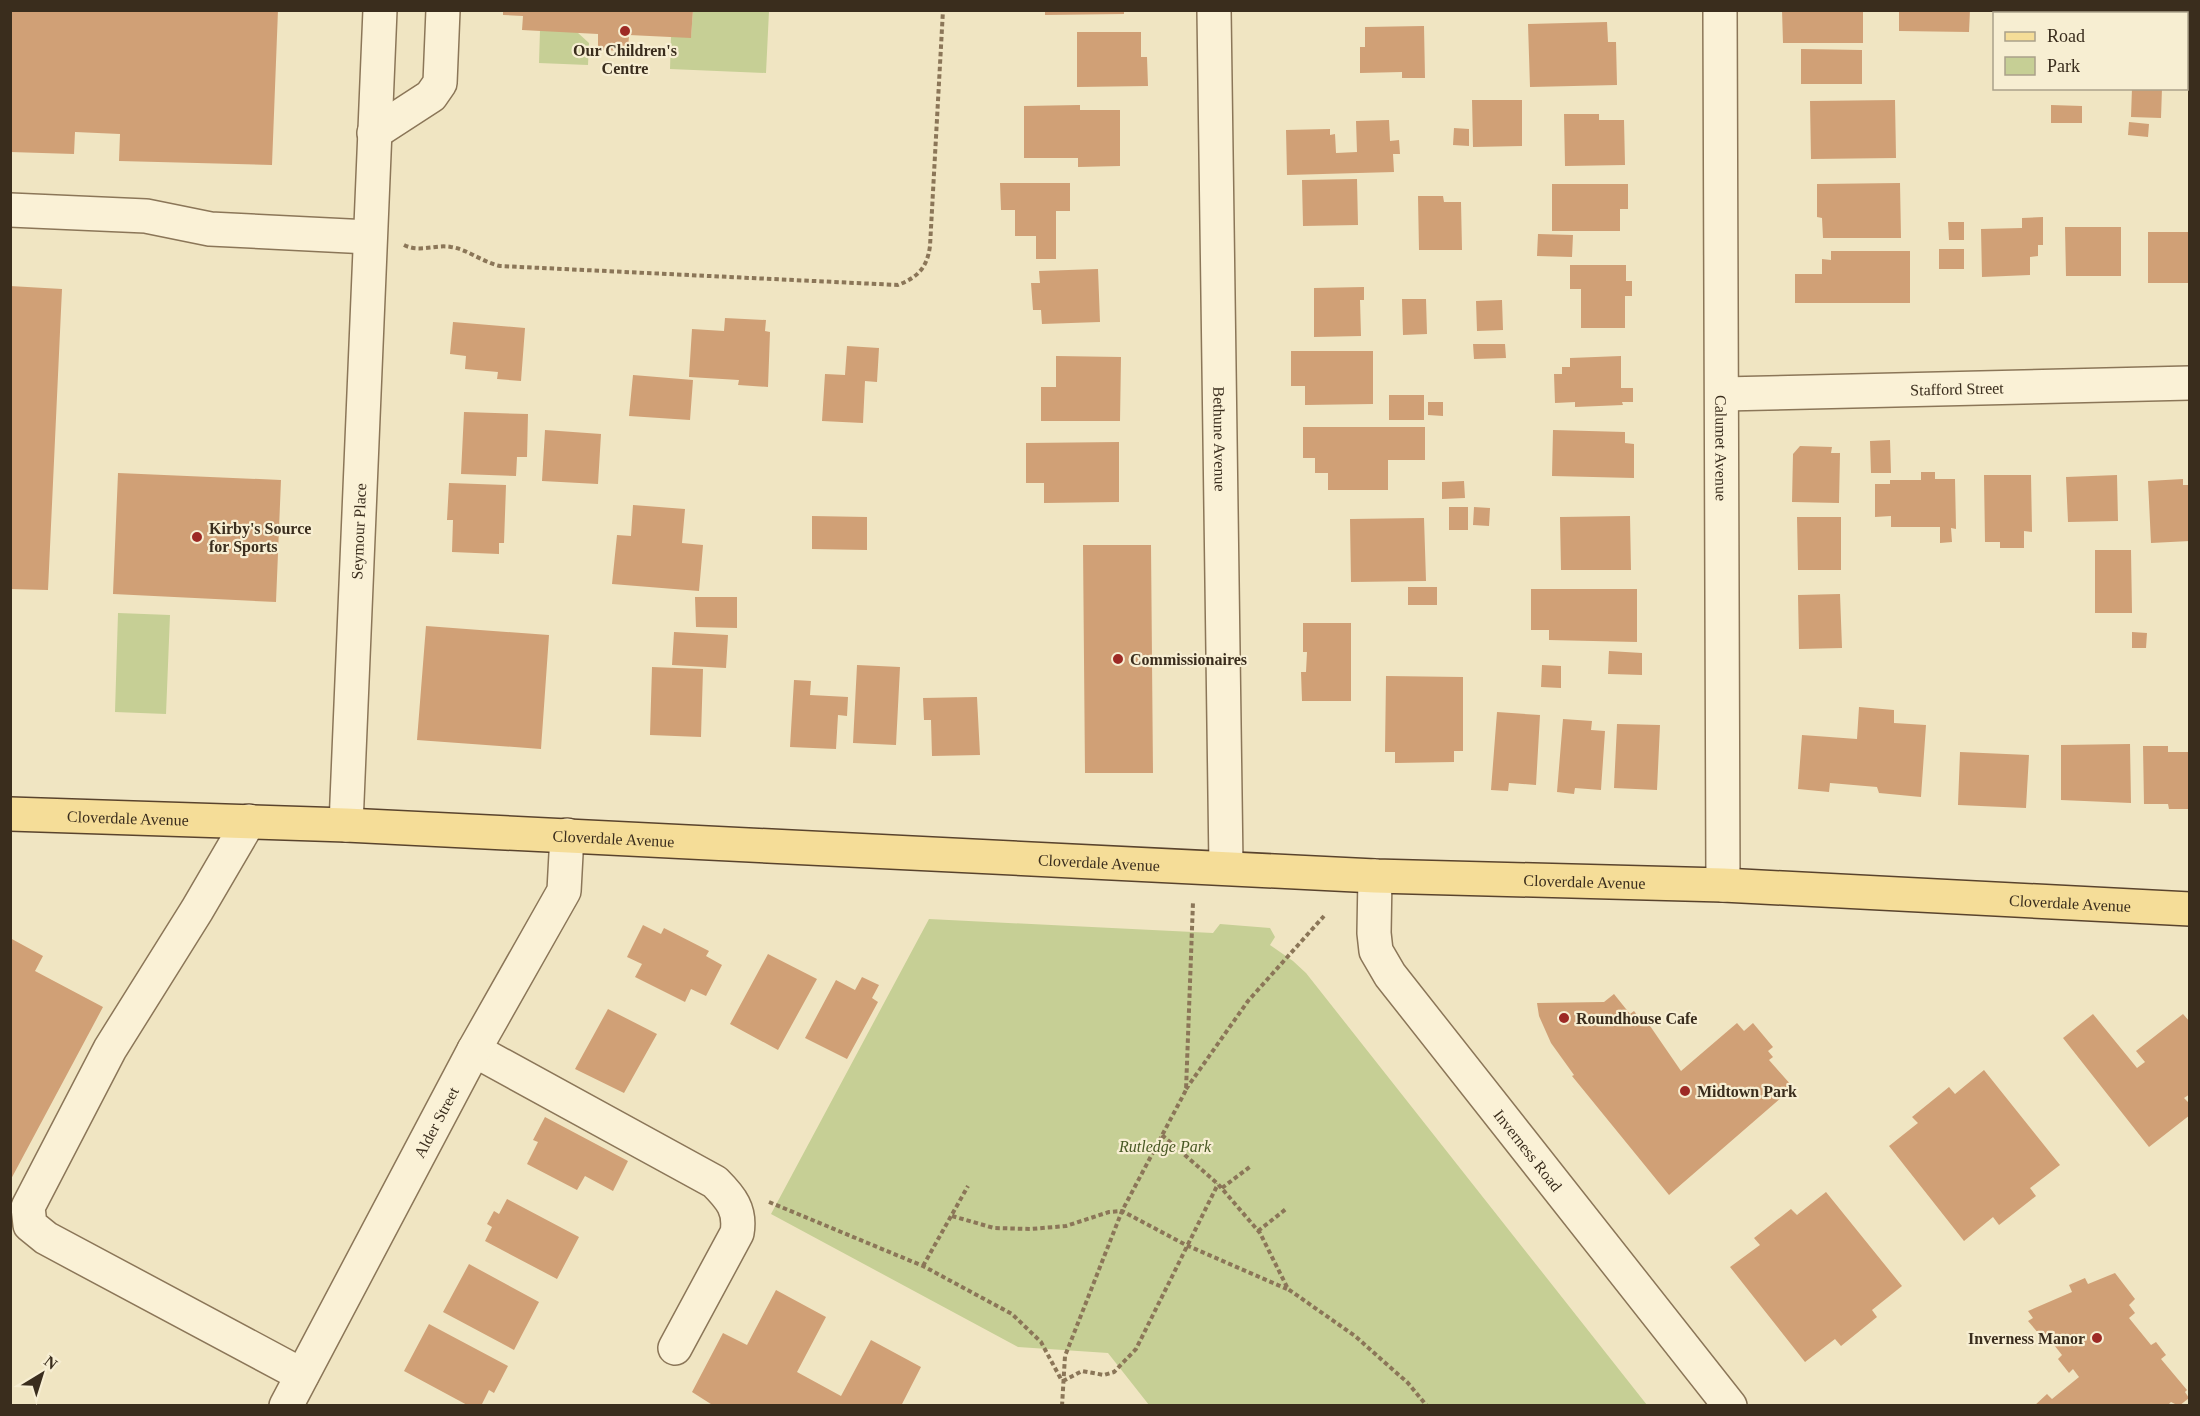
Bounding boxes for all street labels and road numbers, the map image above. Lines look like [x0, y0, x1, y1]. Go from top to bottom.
street label: Stafford Street [1910, 379, 2004, 398]
street label: Bethune Avenue [1211, 386, 1229, 492]
street label: Calumet Avenue [1713, 395, 1730, 501]
street label: Seymour Place [348, 483, 369, 580]
street label: Cloverdale Avenue [67, 807, 189, 828]
street label: Cloverdale Avenue [552, 827, 675, 850]
street label: Cloverdale Avenue [1038, 851, 1160, 874]
street label: Cloverdale Avenue [1523, 871, 1646, 891]
street label: Cloverdale Avenue [2009, 891, 2131, 914]
street label: Alder Street [410, 1083, 462, 1161]
street label: Inverness Road [1491, 1106, 1566, 1194]

